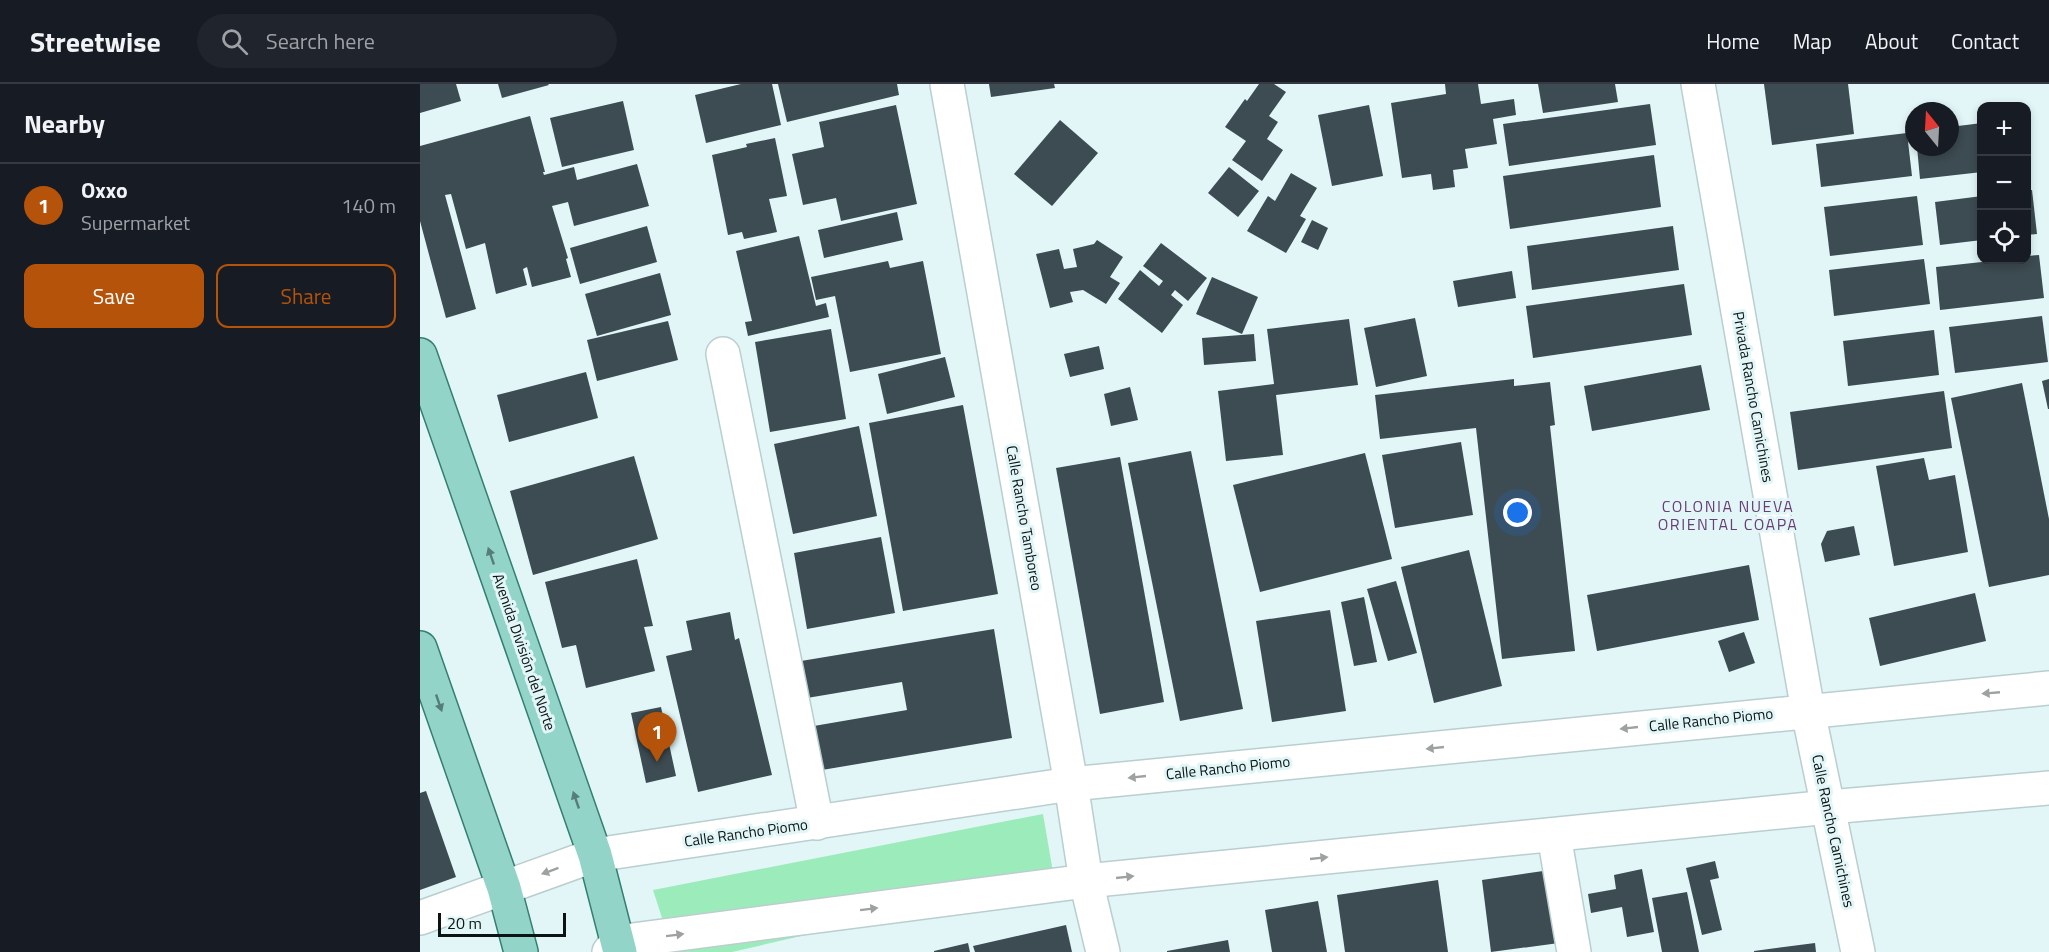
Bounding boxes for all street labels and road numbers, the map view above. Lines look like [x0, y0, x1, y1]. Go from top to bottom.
street label: Privada Rancho Camichines [1727, 310, 1780, 484]
street label: Calle Rancho Tamboreo [1000, 444, 1049, 592]
street label: Avenida División del Norte [487, 570, 562, 733]
street label: Calle Rancho Piomo [1648, 702, 1774, 737]
street label: Calle Rancho Piomo [1165, 750, 1291, 785]
street label: Calle Rancho Camichines [1806, 752, 1861, 910]
street label: Calle Rancho Piomo [683, 812, 809, 853]

